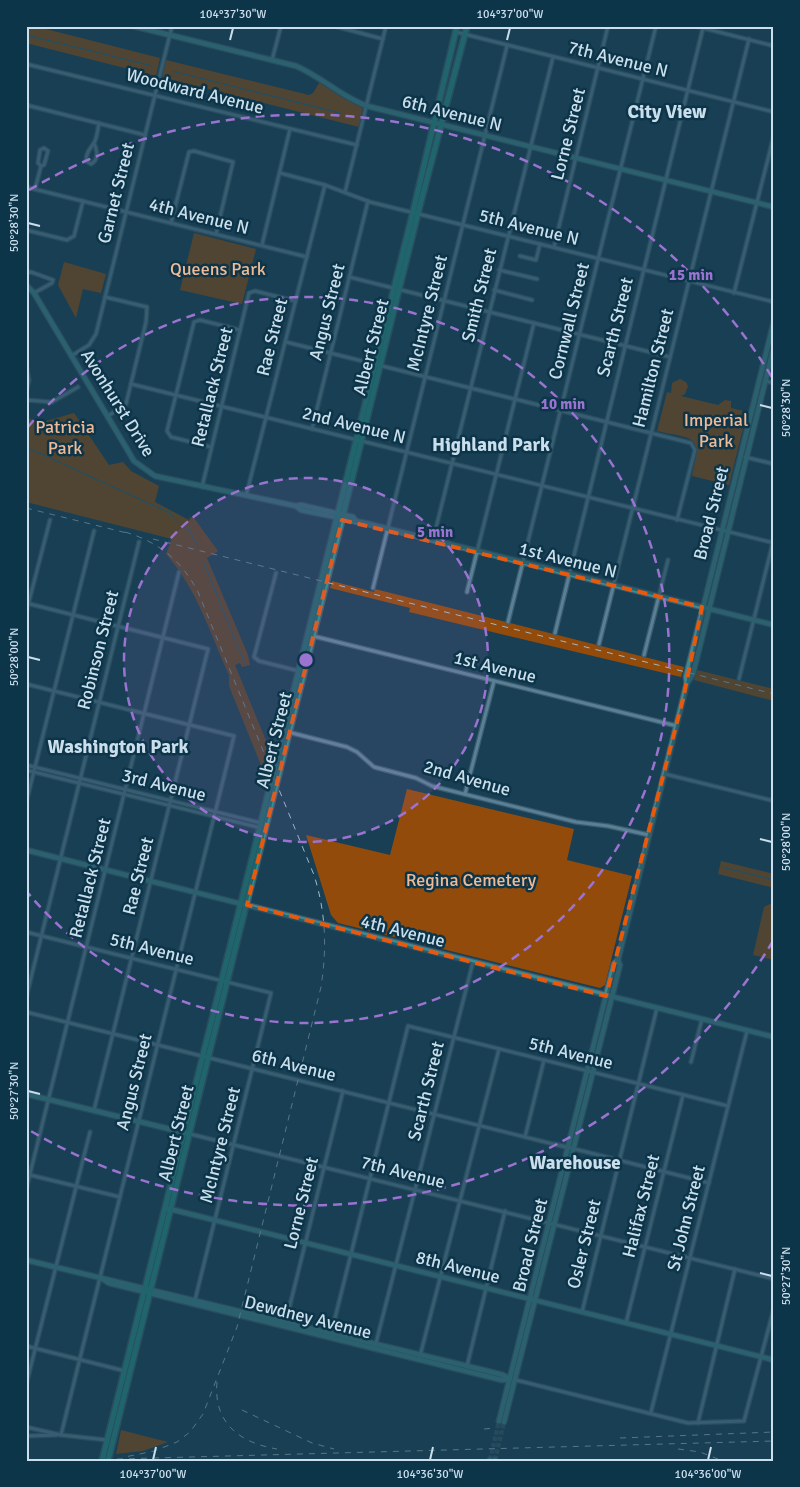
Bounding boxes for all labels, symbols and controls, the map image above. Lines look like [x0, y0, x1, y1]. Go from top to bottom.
text: 104°37'30"W [199, 7, 267, 22]
text: 104°37'00"W [476, 7, 544, 22]
street label: 7th Avenue N [566, 36, 670, 82]
street label: Woodward Avenue [124, 63, 266, 119]
street label: Lorne Street [546, 85, 590, 183]
street label: 6th Avenue N [400, 90, 504, 136]
district label: City View [628, 100, 707, 124]
street label: Garnet Street [93, 140, 139, 246]
street label: 4th Avenue N [147, 193, 251, 239]
text: 50°28'30"N [7, 194, 22, 252]
street label: 5th Avenue N [477, 204, 581, 250]
street label: Smith Street [457, 246, 501, 344]
street label: McIntyre Street [402, 253, 452, 373]
park label: Queens Park [170, 258, 266, 280]
street label: Cornwall Street [544, 260, 594, 382]
street label: Angus Street [304, 261, 350, 363]
text: 15 min [669, 266, 713, 284]
street label: Scarth Street [592, 275, 638, 379]
street label: Rae Street [252, 296, 292, 378]
street label: Albert Street [348, 296, 394, 398]
street label: Hamilton Street [628, 306, 678, 430]
street label: Retallack Street [186, 325, 238, 449]
street label: Avonhurst Drive [76, 345, 160, 461]
text: 50°28'30"N [779, 379, 794, 437]
text: 10 min [541, 395, 585, 413]
street label: 2nd Avenue N [300, 402, 408, 448]
park label: Imperial Park [684, 409, 748, 452]
park label: Patricia Park [35, 416, 95, 459]
district label: Highland Park [432, 433, 550, 457]
street label: Broad Street [689, 464, 733, 562]
text: 5 min [417, 523, 453, 541]
street label: 1st Avenue N [517, 537, 619, 583]
street label: Robinson Street [73, 588, 123, 712]
text: 50°28'00"N [7, 628, 22, 686]
street label: 1st Avenue [452, 646, 538, 688]
centre of rings [297, 651, 315, 669]
street label: Albert Street [251, 689, 297, 791]
district label: Washington Park [48, 735, 188, 759]
street label: 2nd Avenue [421, 755, 513, 801]
street label: 3rd Avenue [120, 764, 208, 806]
text: 50°28'00"N [779, 813, 794, 871]
street label: Retallack Street [64, 816, 116, 940]
street label: Rae Street [118, 835, 158, 917]
park label: Regina Cemetery [406, 869, 537, 891]
street label: 4th Avenue [359, 910, 447, 952]
street label: 5th Avenue [108, 928, 196, 970]
street label: Angus Street [111, 1031, 157, 1133]
street label: 5th Avenue [527, 1032, 615, 1074]
street label: Scarth Street [403, 1039, 449, 1143]
street label: 6th Avenue [250, 1044, 338, 1086]
text: 50°27'30"N [7, 1062, 22, 1120]
street label: Albert Street [153, 1082, 199, 1184]
street label: McIntyre Street [195, 1085, 245, 1205]
street label: 7th Avenue [359, 1151, 447, 1193]
district label: Warehouse [529, 1151, 621, 1175]
street label: Halifax Street [618, 1152, 664, 1260]
street label: Lorne Street [279, 1154, 323, 1252]
street label: St John Street [662, 1163, 710, 1273]
street label: Broad Street [508, 1196, 552, 1294]
street label: Osler Street [562, 1197, 606, 1291]
street label: 8th Avenue [414, 1246, 502, 1288]
text: 50°27'30"N [779, 1247, 794, 1305]
street label: Dewdney Avenue [242, 1291, 374, 1343]
text: 104°37'00"W [119, 1467, 187, 1482]
text: 104°36'30"W [396, 1467, 464, 1482]
text: 104°36'00"W [674, 1467, 742, 1482]

